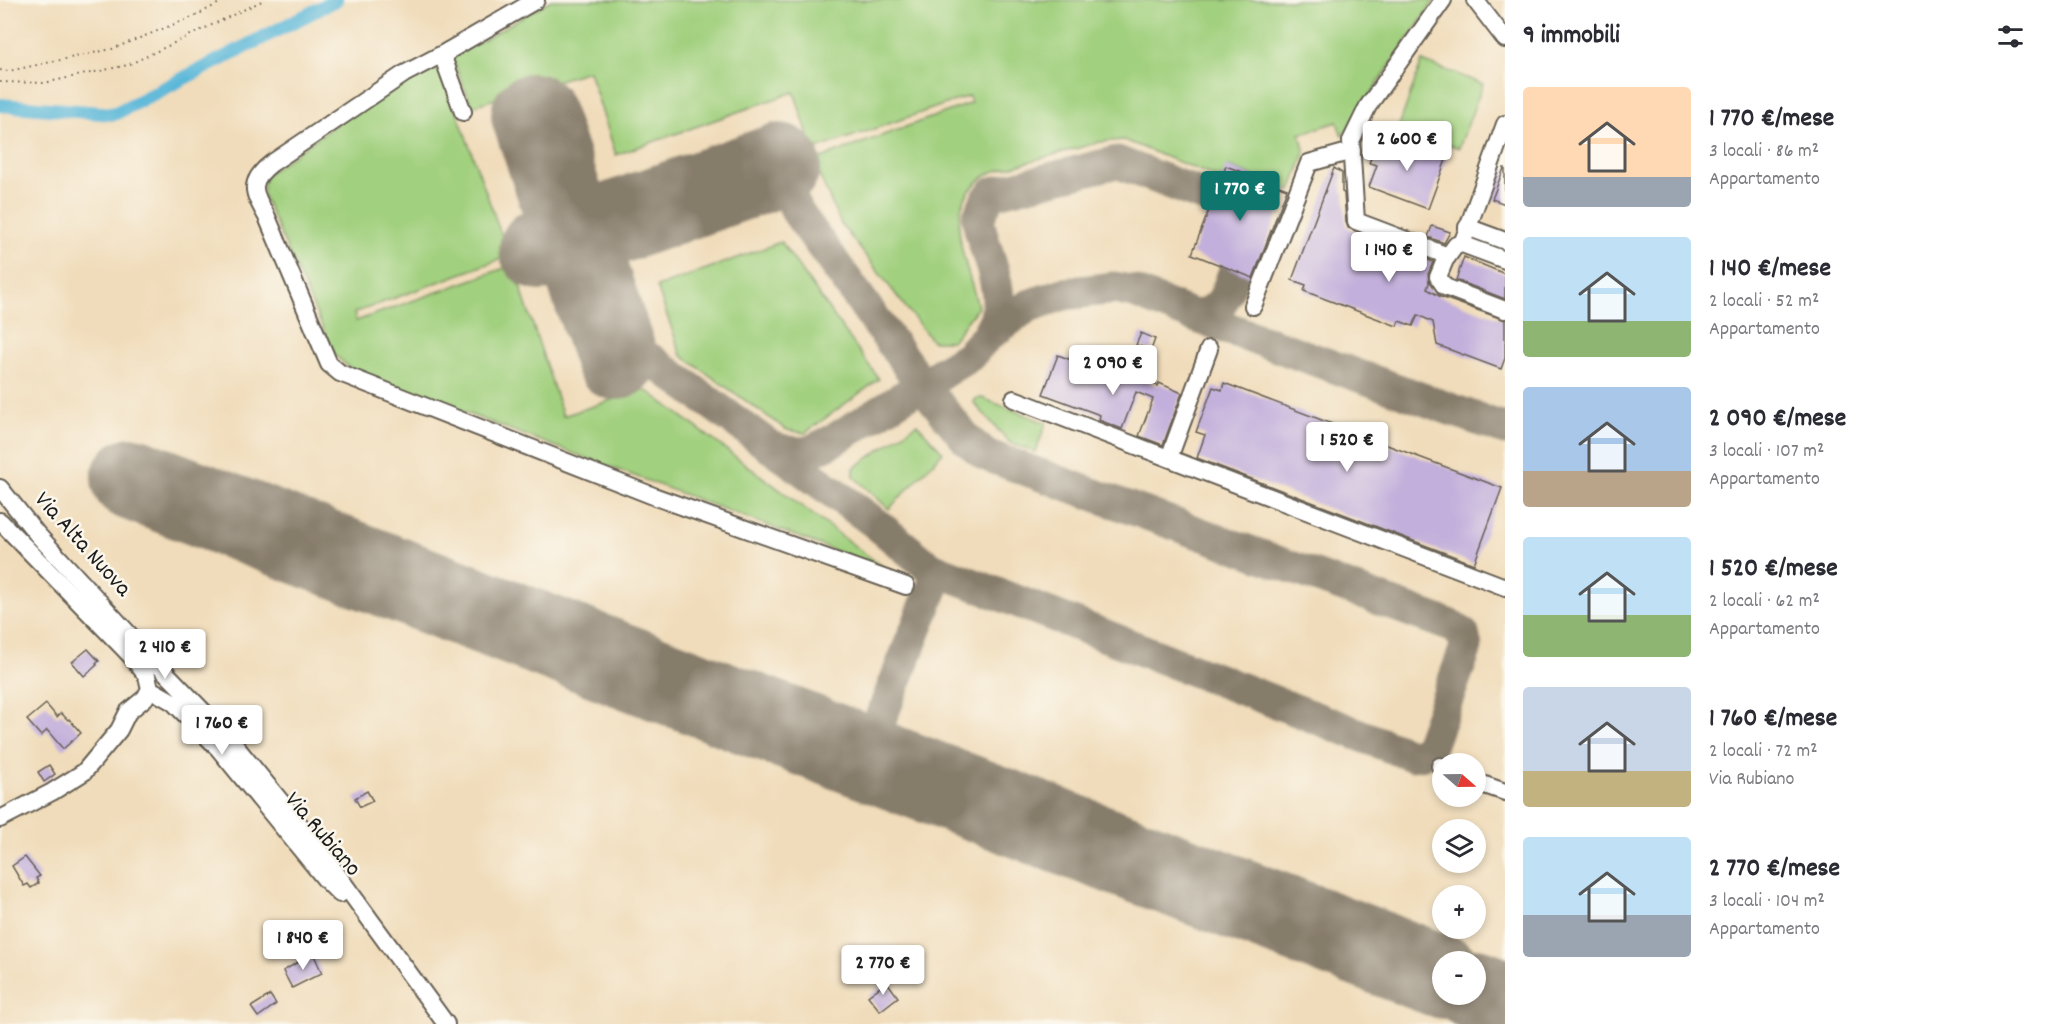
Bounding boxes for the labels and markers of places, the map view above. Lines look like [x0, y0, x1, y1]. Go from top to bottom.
pin: 2 600 € [1352, 121, 1462, 172]
pin: 1 770 € [1185, 171, 1295, 222]
pin: 1 140 € [1334, 232, 1444, 283]
pin: 2 090 € [1058, 345, 1168, 396]
pin: 1 520 € [1292, 422, 1402, 473]
pin: 2 410 € [110, 629, 220, 680]
pin: 1 760 € [167, 705, 277, 756]
pin: 1 840 € [248, 920, 358, 971]
pin: 2 770 € [828, 945, 938, 996]

